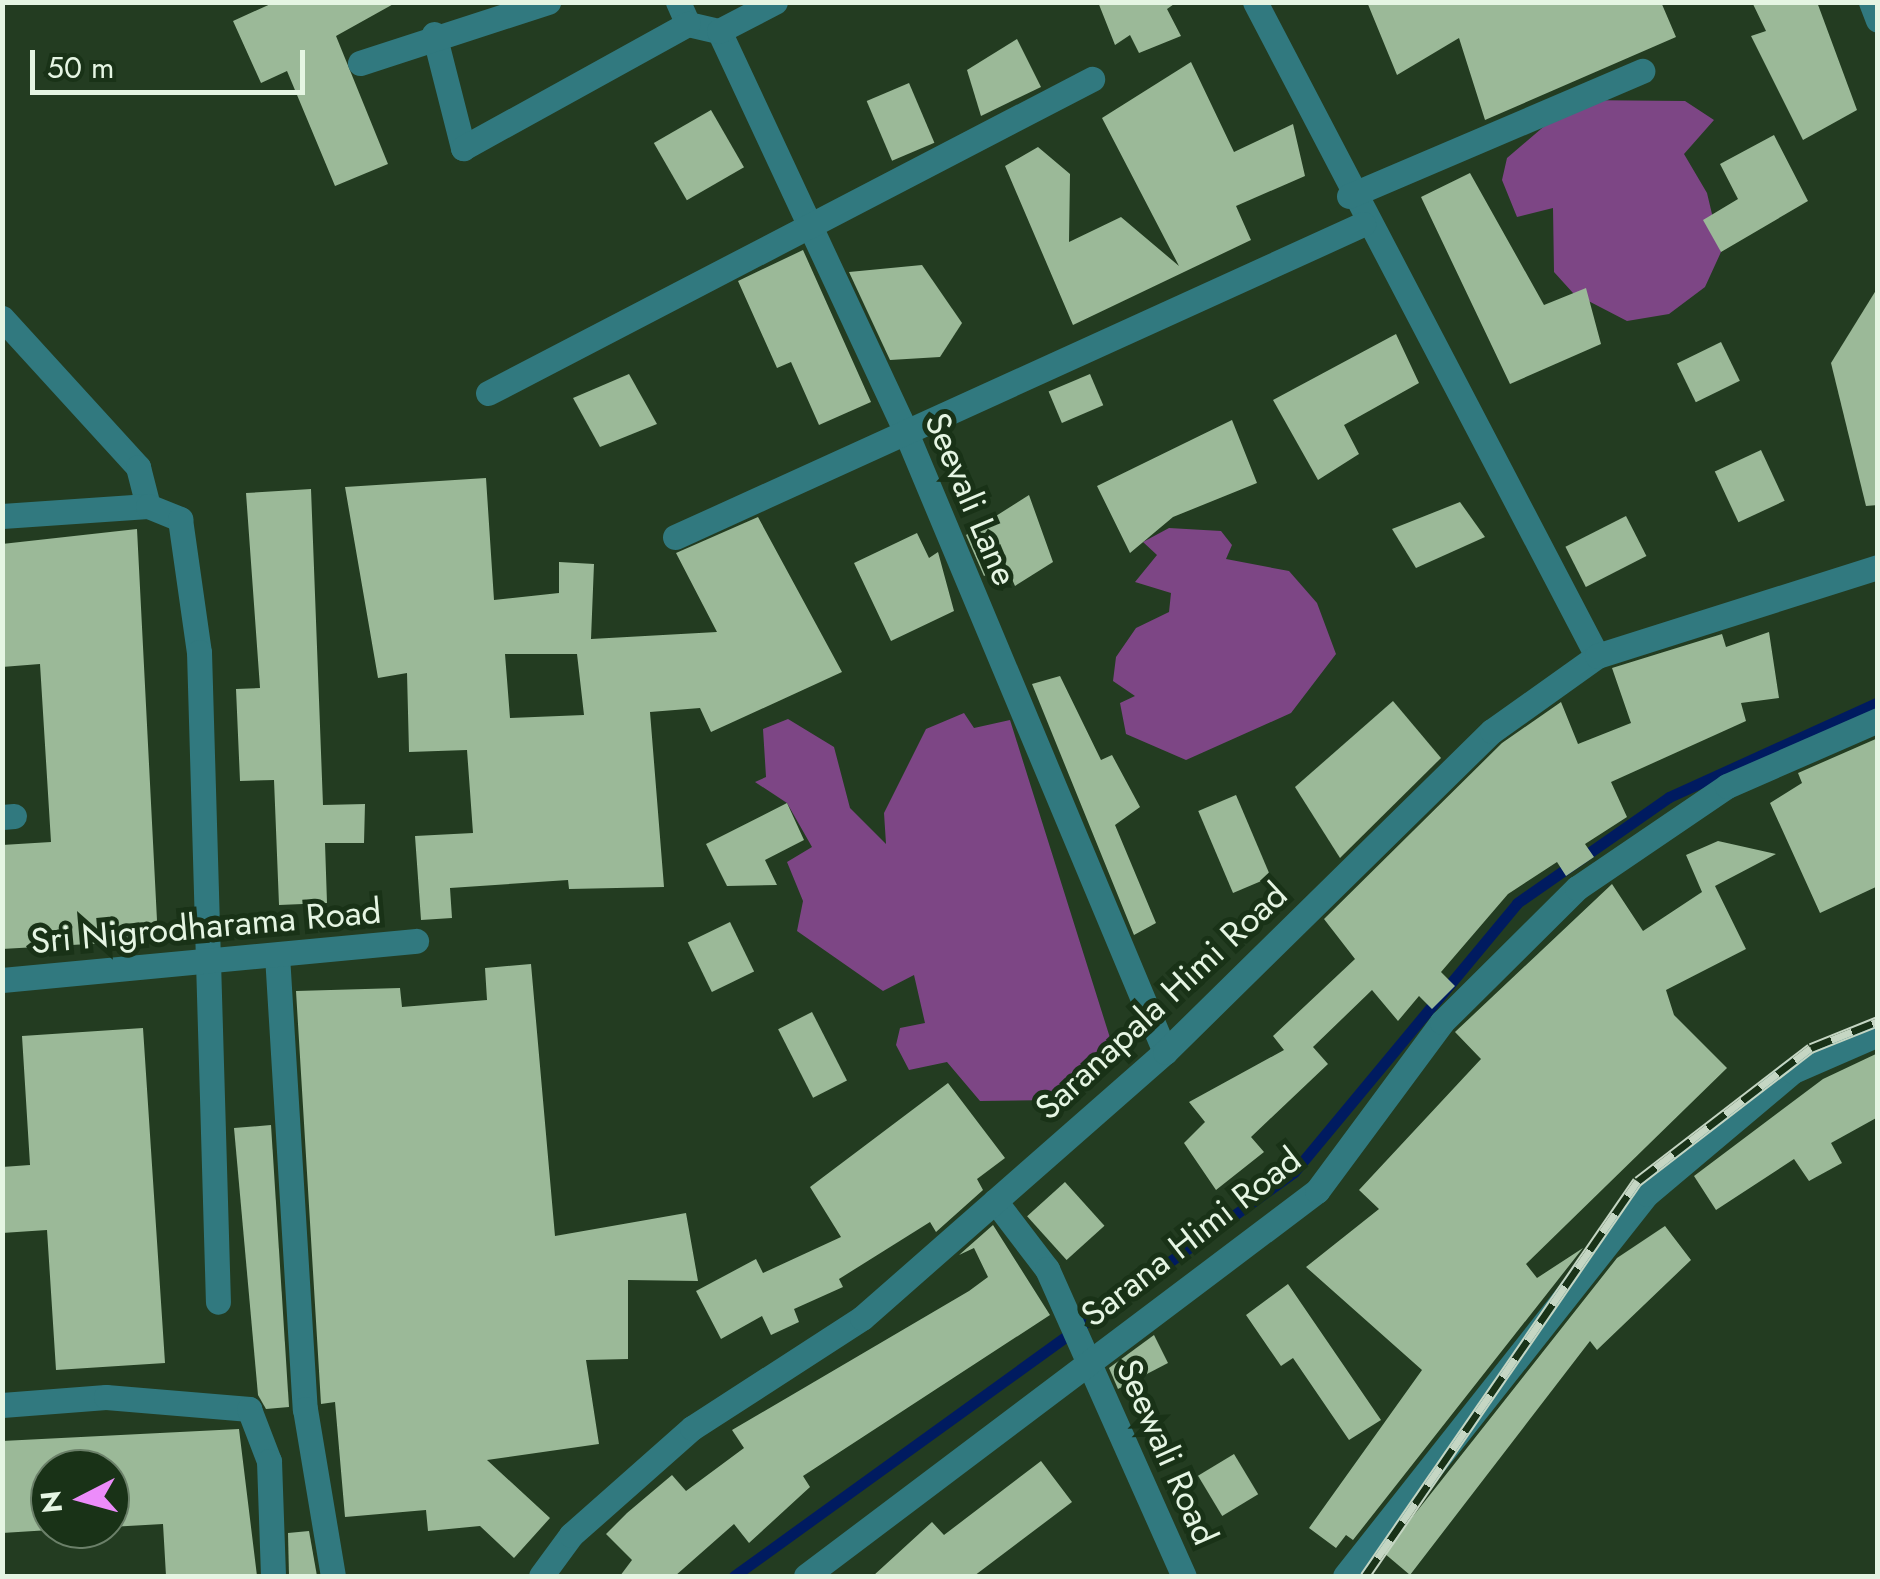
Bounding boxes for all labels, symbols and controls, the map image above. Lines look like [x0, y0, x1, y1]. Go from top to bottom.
scale bar [35, 30, 310, 92]
text: 50 m [47, 46, 114, 89]
street label: Seevali Lane [916, 406, 1026, 592]
street label: Saranapala Himi Road [1026, 874, 1296, 1128]
street label: Sri Nigrodharama Road [29, 890, 383, 962]
street label: Sarana Himi Road [1073, 1138, 1309, 1336]
street label: Seewali Road [1107, 1353, 1227, 1551]
north arrow [30, 1449, 130, 1549]
text: N [30, 1489, 73, 1515]

